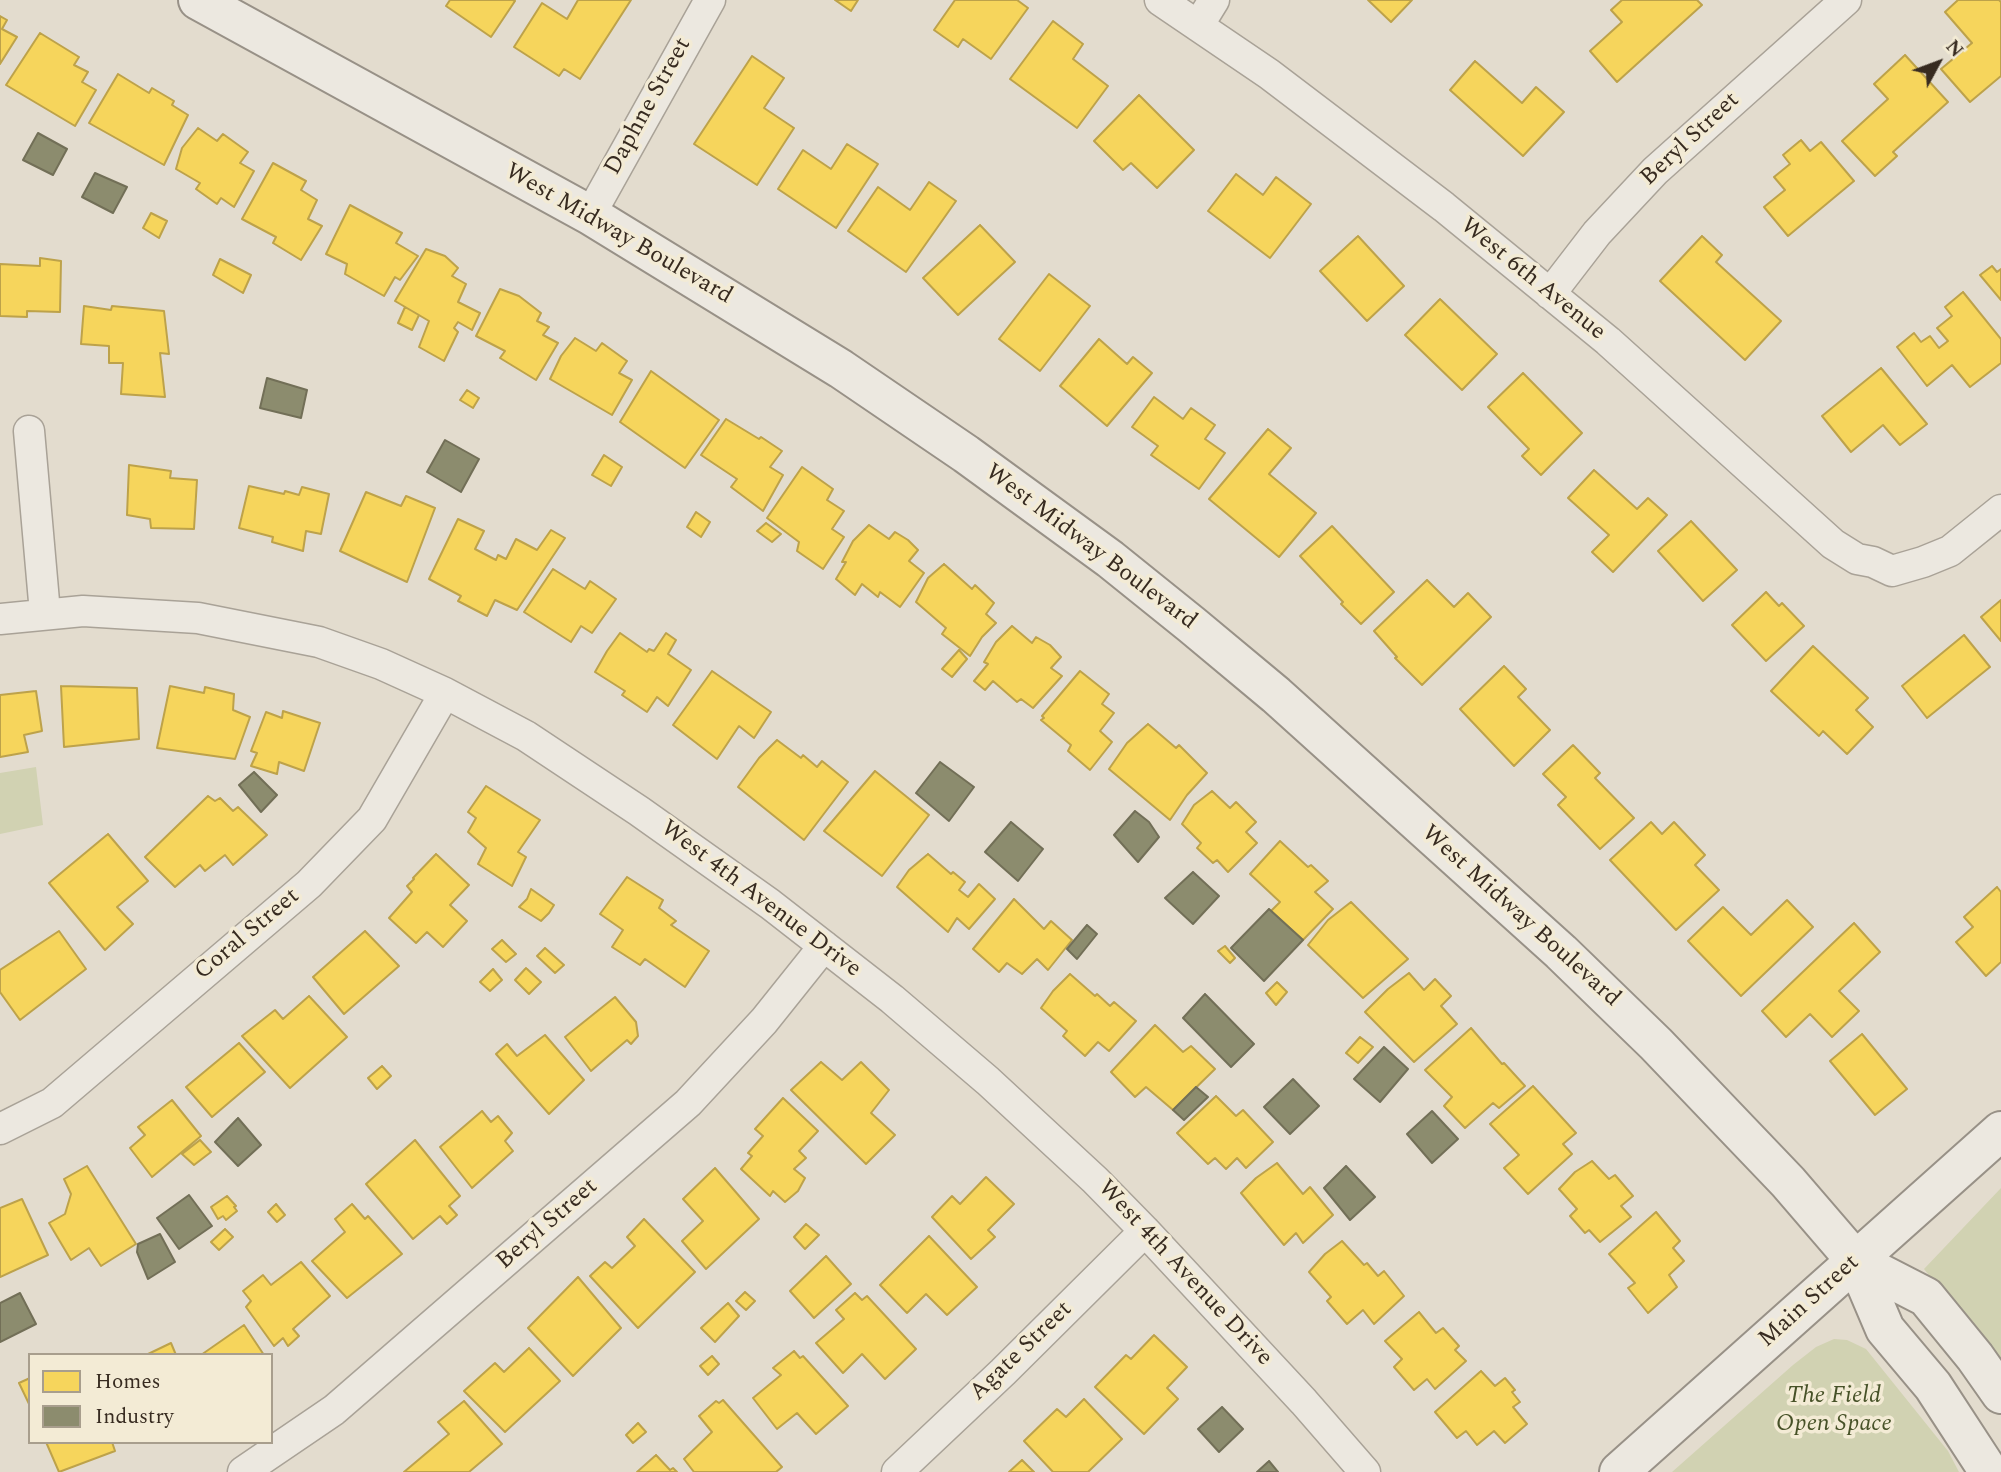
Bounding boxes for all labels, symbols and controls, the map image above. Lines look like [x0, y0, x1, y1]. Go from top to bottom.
north arrow [1903, 28, 1973, 98]
street label: Daphne Street [599, 33, 699, 181]
text: N [1938, 34, 1970, 64]
street label: Beryl Street [1636, 87, 1746, 193]
street label: West Midway Boulevard [499, 158, 737, 312]
street label: West 6th Avenue [1453, 212, 1611, 348]
street label: West Midway Boulevard [978, 459, 1202, 637]
street label: West 4th Avenue Drive [654, 815, 866, 985]
street label: West Midway Boulevard [1415, 820, 1625, 1014]
street label: Coral Street [190, 883, 306, 987]
street label: Beryl Street [491, 1173, 605, 1277]
street label: West 4th Avenue Drive [1090, 1175, 1278, 1373]
street label: Main Street [1754, 1249, 1866, 1355]
street label: Agate Street [965, 1296, 1079, 1408]
legend [28, 1353, 273, 1444]
text: Homes [95, 1366, 161, 1398]
park label: The Field Open Space [1776, 1383, 1892, 1439]
text: Industry [95, 1401, 174, 1433]

